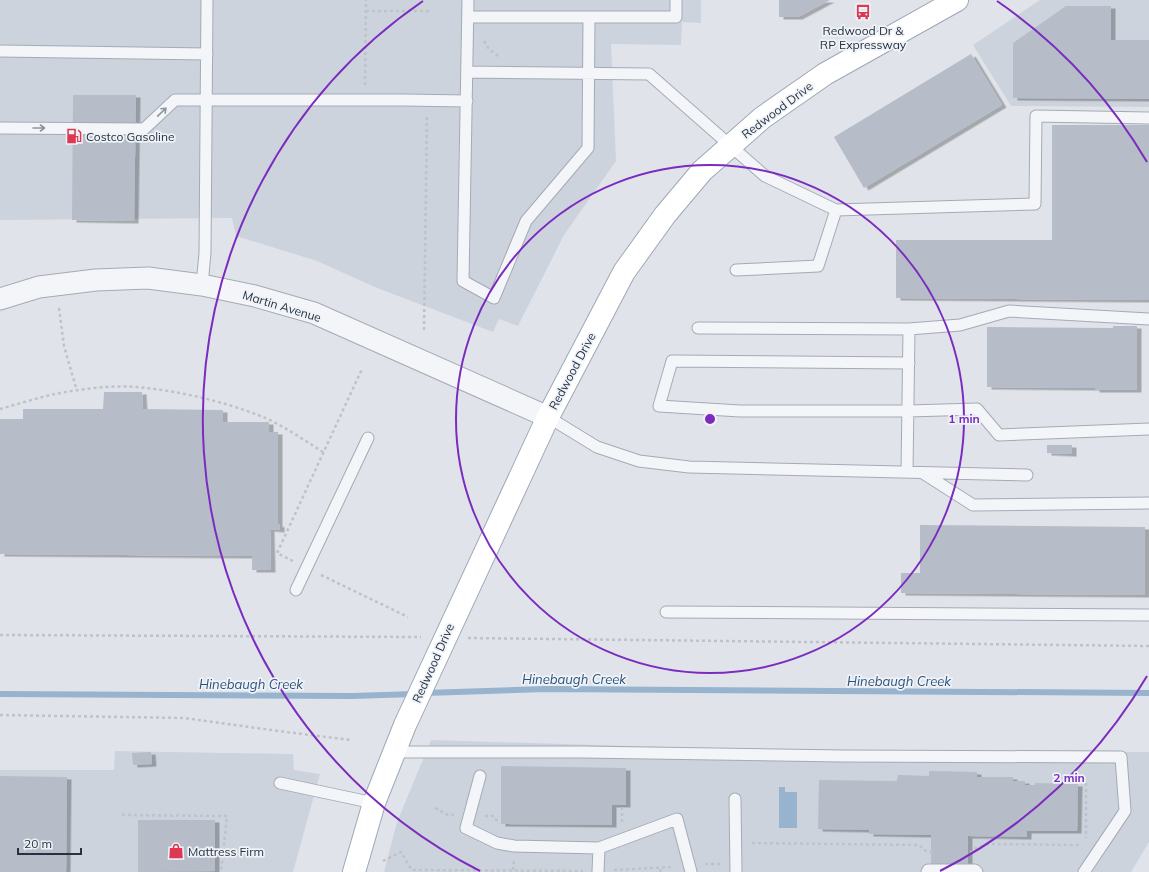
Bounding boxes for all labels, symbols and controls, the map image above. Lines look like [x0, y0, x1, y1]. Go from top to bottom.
bus stop icon: Redwood Dr & RP Expressway [854, 3, 872, 21]
place label: Redwood Dr & RP Expressway [820, 23, 907, 52]
street label: Redwood Drive [738, 78, 816, 142]
one-way arrow [157, 107, 167, 117]
one-way arrow [32, 124, 45, 132]
fuel station icon: Costco Gasoline [65, 127, 83, 145]
place label: Costco Gasoline [86, 129, 175, 144]
street label: Martin Avenue [241, 287, 323, 325]
street label: Redwood Drive [545, 330, 599, 412]
text: 1 min [948, 411, 980, 426]
centre of rings [703, 412, 717, 426]
street label: Redwood Drive [409, 621, 457, 705]
water label: Hinebaugh Creek [522, 671, 626, 687]
water label: Hinebaugh Creek [847, 673, 951, 689]
water label: Hinebaugh Creek [199, 676, 303, 692]
text: 2 min [1053, 770, 1085, 785]
scale bar [18, 830, 81, 856]
text: 20 m [24, 836, 52, 851]
shop icon: Mattress Firm [167, 842, 185, 860]
place label: Mattress Firm [188, 844, 264, 859]

